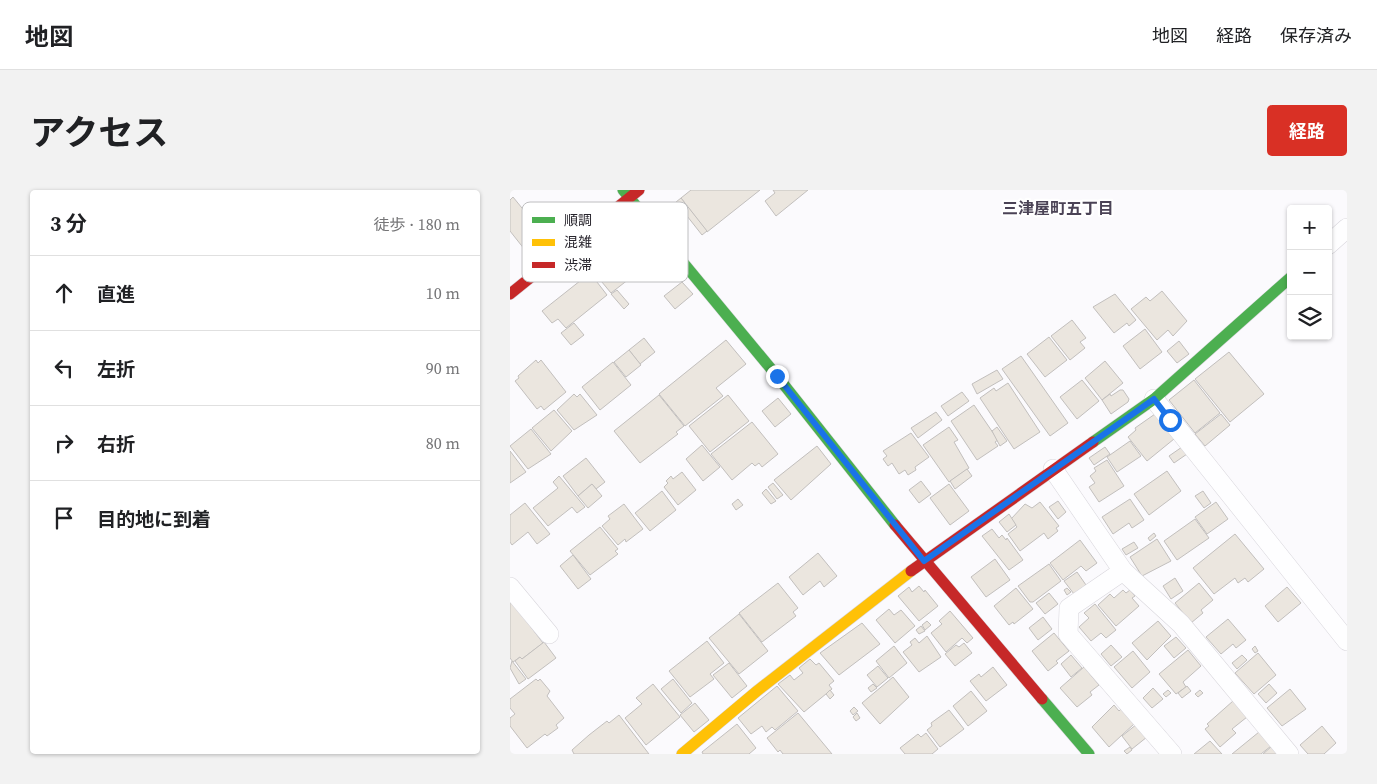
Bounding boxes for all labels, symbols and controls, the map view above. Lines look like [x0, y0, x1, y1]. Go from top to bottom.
text: 地図 [25, 20, 73, 53]
text: 地図 [1152, 23, 1188, 48]
text: 経路 [1216, 23, 1252, 48]
text: 保存済み [1280, 23, 1352, 48]
button: 経路 [1267, 105, 1347, 156]
text: アクセス [30, 109, 168, 157]
district label: 三津屋町五丁目 [1002, 197, 1114, 219]
legend [522, 202, 688, 282]
map controls [1287, 205, 1332, 340]
button: + [1287, 205, 1332, 250]
text: 3 分 [50, 209, 87, 238]
text: 順調 [564, 210, 592, 230]
text: 徒歩 · 180 m [374, 213, 460, 235]
text: 混雑 [564, 232, 592, 252]
button: − [1287, 250, 1332, 295]
text: 渋滞 [564, 255, 592, 275]
icon: ahead [50, 279, 78, 307]
text: 直進 [97, 281, 135, 307]
text: 10 m [426, 282, 460, 304]
button: layers [1287, 295, 1332, 340]
icon: left [50, 354, 78, 382]
text: 左折 [97, 356, 135, 382]
text: 90 m [426, 357, 460, 379]
route end [766, 365, 789, 388]
route start [1159, 409, 1182, 432]
icon: right [50, 429, 78, 457]
text: 右折 [97, 431, 135, 457]
text: 80 m [426, 432, 460, 454]
icon: arrive [50, 504, 78, 532]
text: 目的地に到着 [97, 506, 211, 532]

